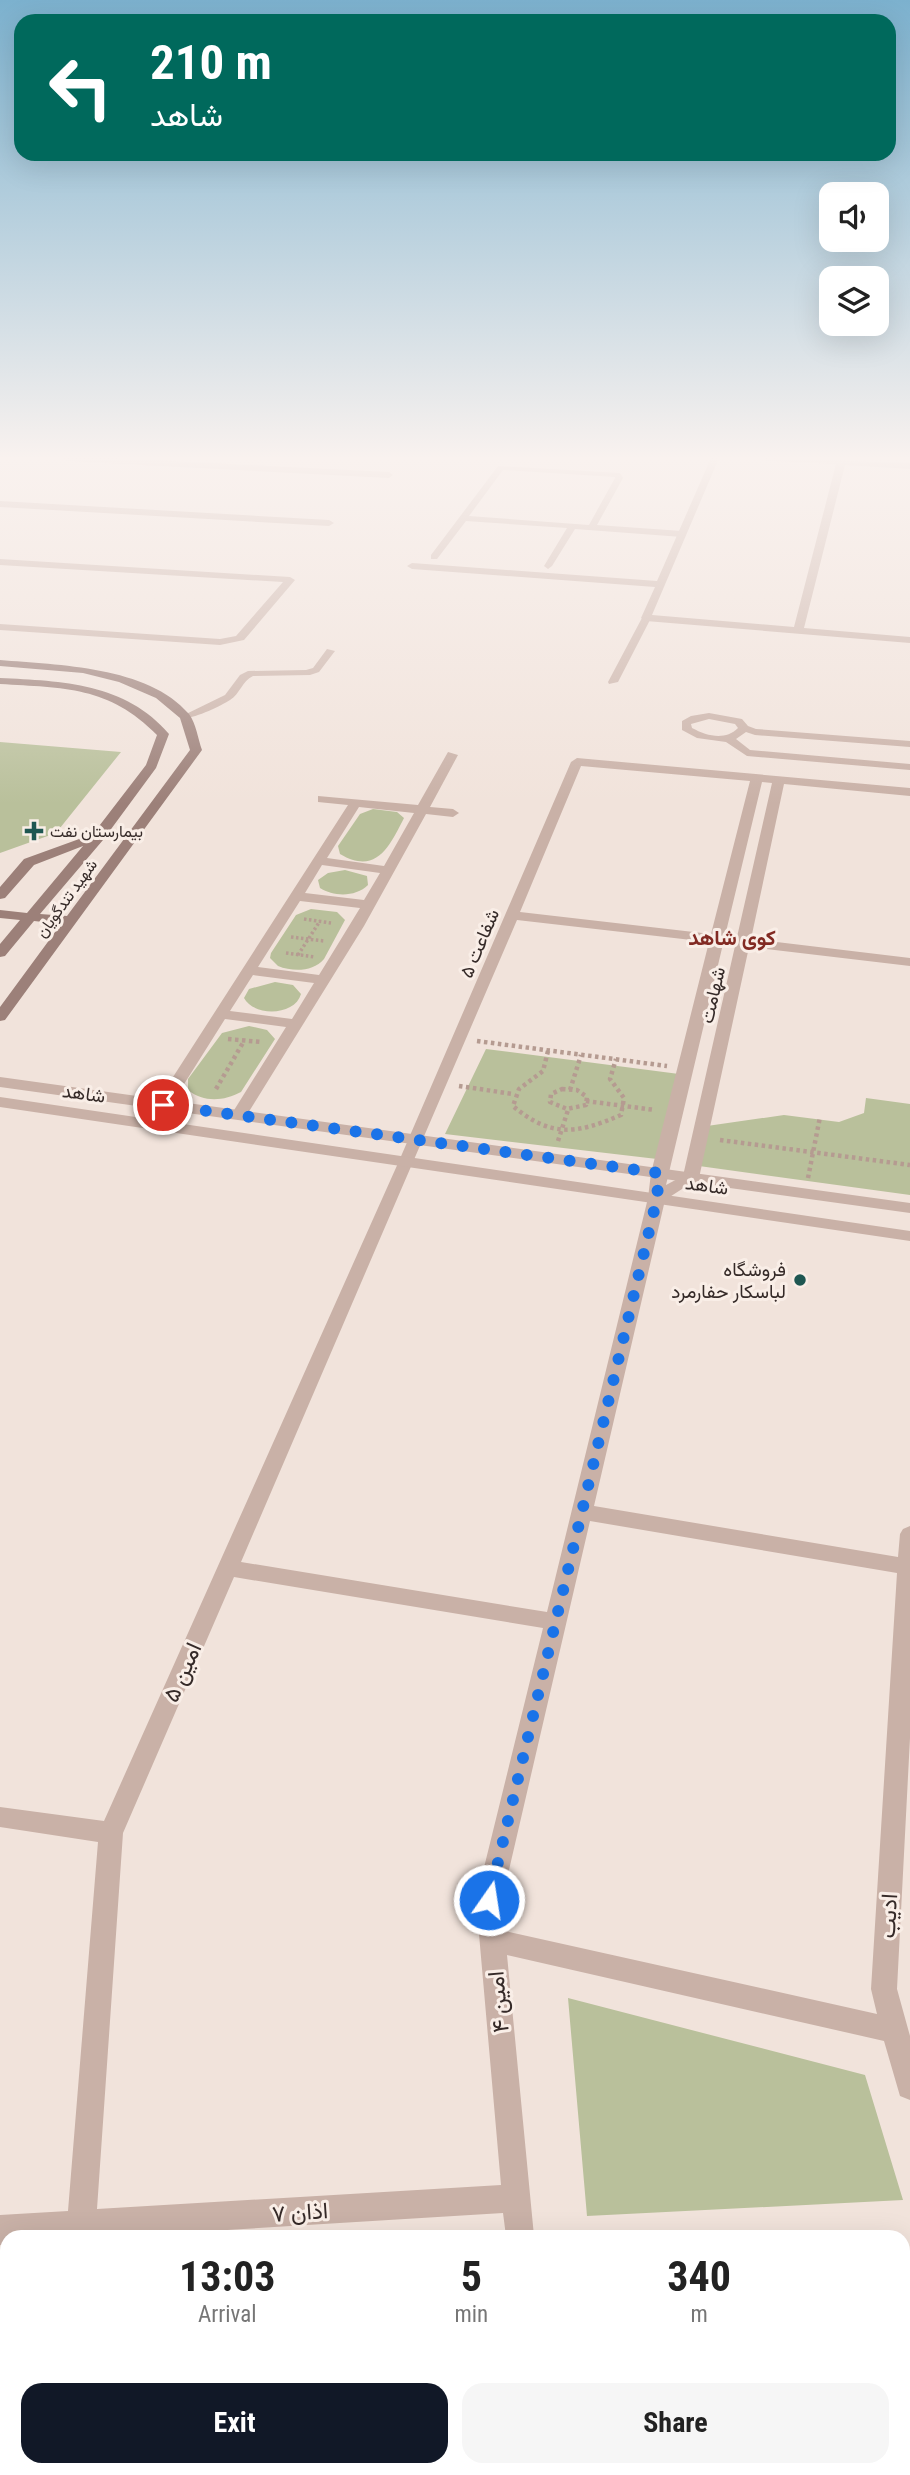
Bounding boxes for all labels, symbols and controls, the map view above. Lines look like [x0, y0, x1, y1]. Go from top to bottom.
text: 210 m [150, 34, 272, 91]
icon: left [35, 42, 126, 133]
text: شاهد [150, 96, 223, 134]
map controls [819, 182, 889, 336]
button: sound [819, 182, 889, 252]
button: layers [819, 266, 889, 336]
marker: بیمارستان نفت [24, 821, 44, 841]
place label: بیمارستان نفت [50, 822, 143, 842]
street label: شهید تندگویان [32, 856, 102, 942]
street label: شفاعت ۵ [455, 905, 504, 981]
district label: کوی شاهد [688, 926, 776, 951]
street label: شهامت [695, 965, 730, 1026]
pin [133, 1075, 193, 1135]
street label: شاهد [61, 1079, 107, 1108]
icon: arrive [144, 1086, 182, 1124]
street label: شاهد [684, 1171, 730, 1200]
place label: فروشگاه لباسکار حفارمرد [671, 1258, 786, 1303]
marker: فروشگاه لباسکار حفارمرد [792, 1272, 808, 1288]
street label: امین ۵ [157, 1638, 207, 1706]
position arrow [452, 1863, 526, 1937]
street label: ادیب [874, 1893, 903, 1939]
street label: امین ۴ [482, 1970, 515, 2034]
street label: اذان ۷ [271, 2197, 329, 2228]
text: 13:03 [179, 2252, 275, 2301]
text: 5 [461, 2252, 482, 2301]
text: 340 [667, 2252, 731, 2301]
text: Arrival [198, 2301, 256, 2328]
text: min [454, 2301, 488, 2328]
text: m [690, 2301, 708, 2328]
button: Exit [21, 2383, 448, 2463]
button: Share [462, 2383, 889, 2463]

